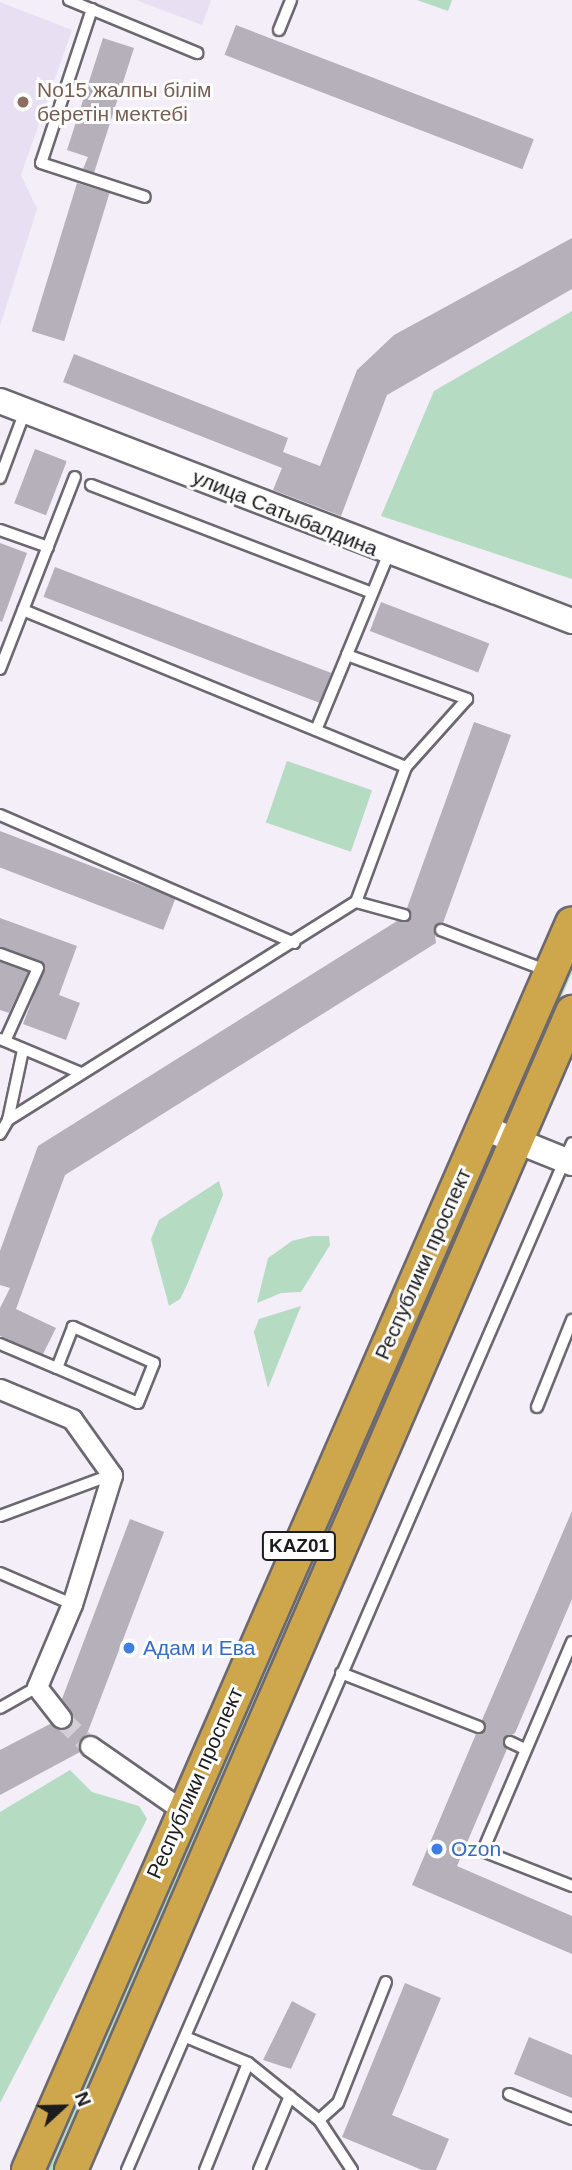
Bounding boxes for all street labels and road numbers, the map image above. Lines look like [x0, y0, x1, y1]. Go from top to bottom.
street label: улица Сатыбалдина [189, 464, 381, 562]
street label: Республики проспект [369, 1165, 477, 1363]
road number: KАZ01 [260, 1530, 338, 1562]
street label: Республики проспект [141, 1684, 249, 1882]

